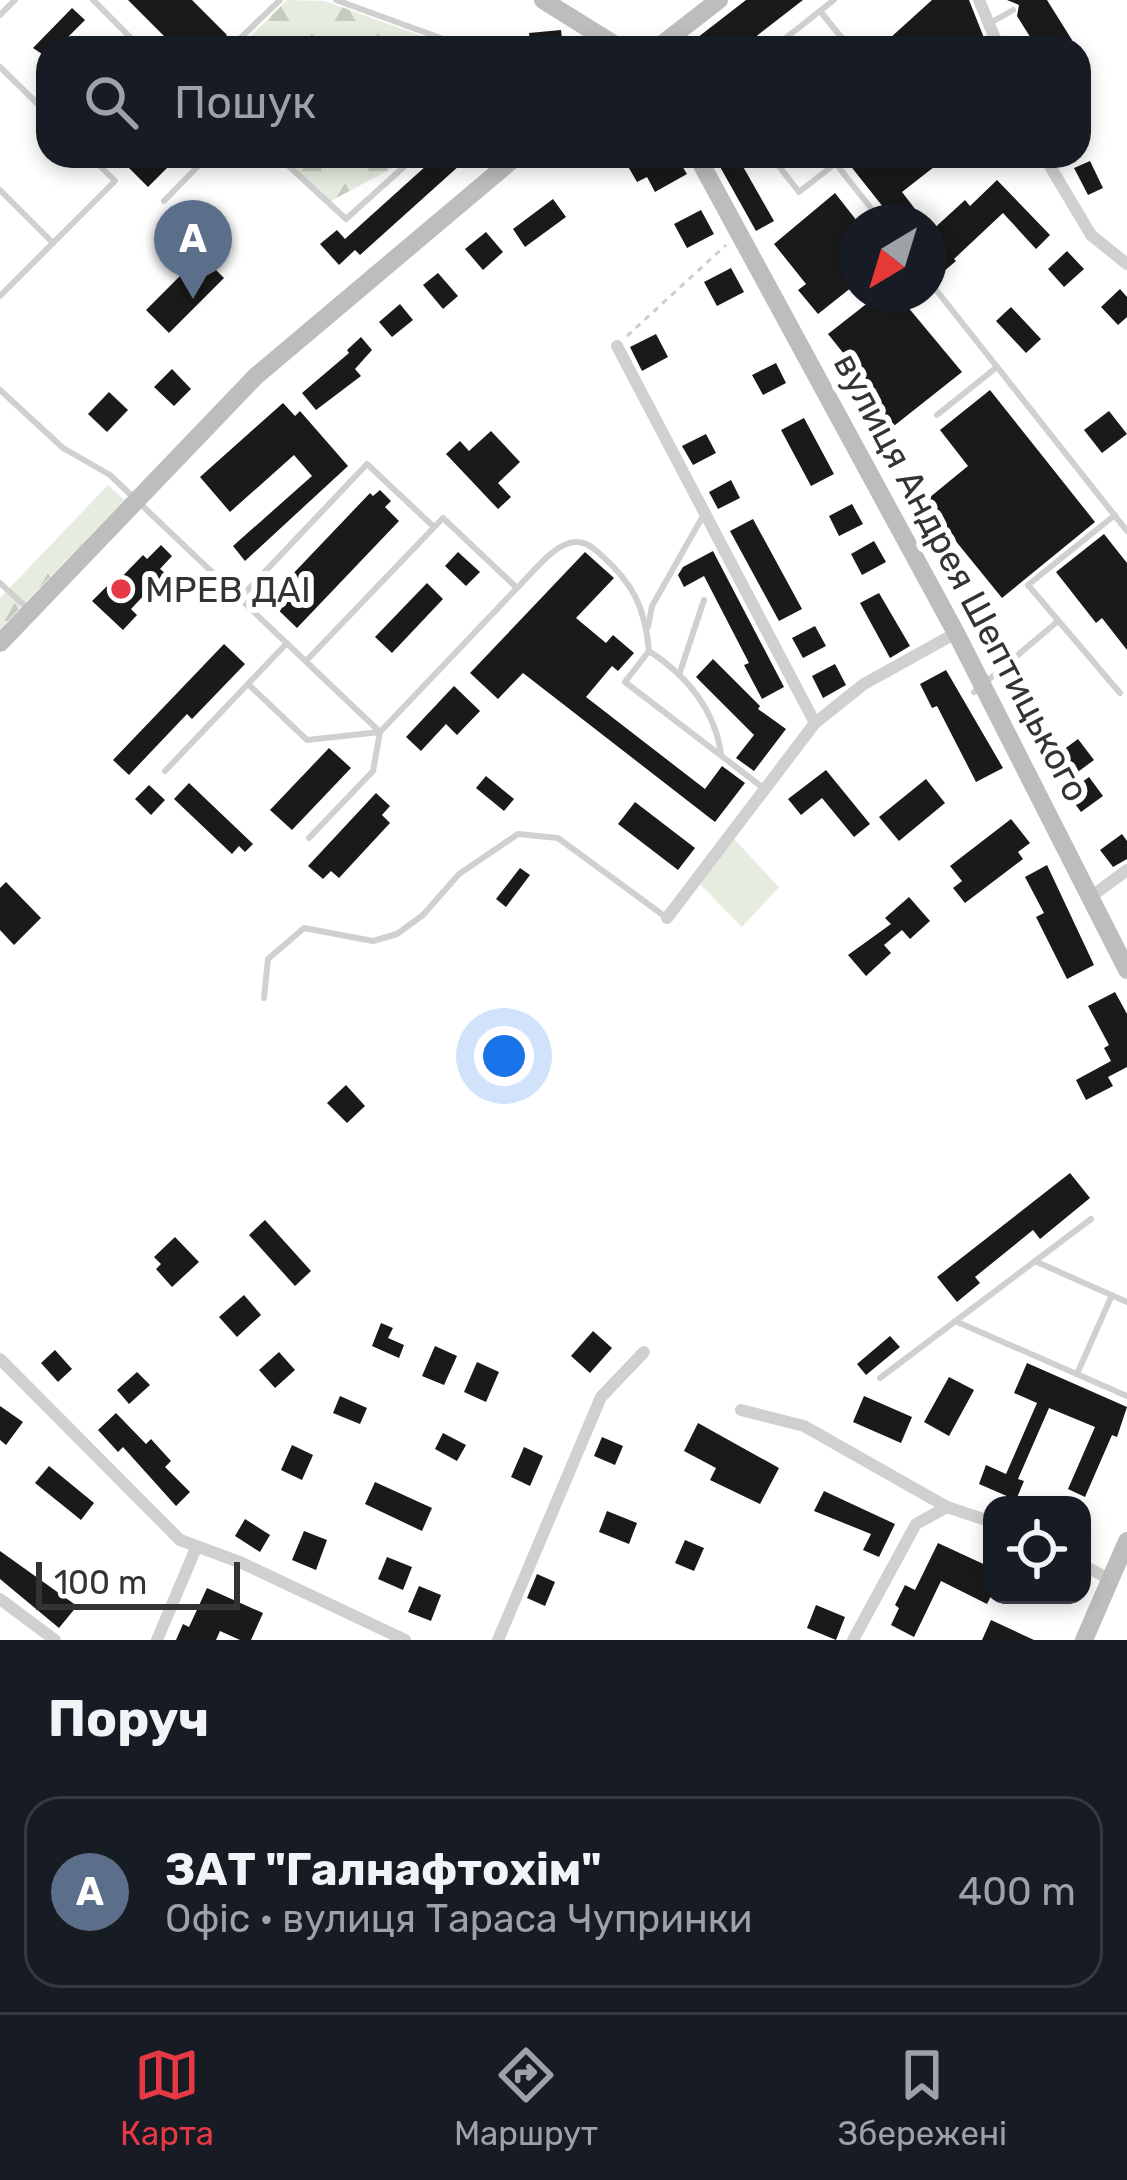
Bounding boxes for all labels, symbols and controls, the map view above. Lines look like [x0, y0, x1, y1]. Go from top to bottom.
search box [36, 36, 1091, 168]
icon: search [78, 69, 144, 135]
text: Пошук [174, 76, 316, 129]
pin: A [154, 200, 232, 299]
north arrow [839, 204, 947, 312]
street label: вулиця Андрея Шептицького [825, 346, 1098, 809]
place label: МРЕВ ДАІ [145, 568, 311, 611]
marker: МРЕВ ДАІ [108, 576, 134, 602]
your location [474, 1026, 534, 1086]
map controls [983, 1496, 1091, 1604]
button: locate [983, 1496, 1091, 1604]
scale bar [36, 1556, 240, 1609]
text: 100 m [54, 1563, 147, 1602]
text: Поруч [48, 1688, 209, 1749]
text: ЗАТ "Галнафтохім" [165, 1843, 602, 1896]
text: A [76, 1869, 104, 1915]
text: 400 m [958, 1869, 1076, 1915]
text: Офіс · вулиця Тараса Чупринки [165, 1896, 753, 1942]
tab: Карта [120, 2042, 214, 2153]
tab: Маршрут [454, 2042, 598, 2153]
tab: Збережені [838, 2042, 1007, 2153]

